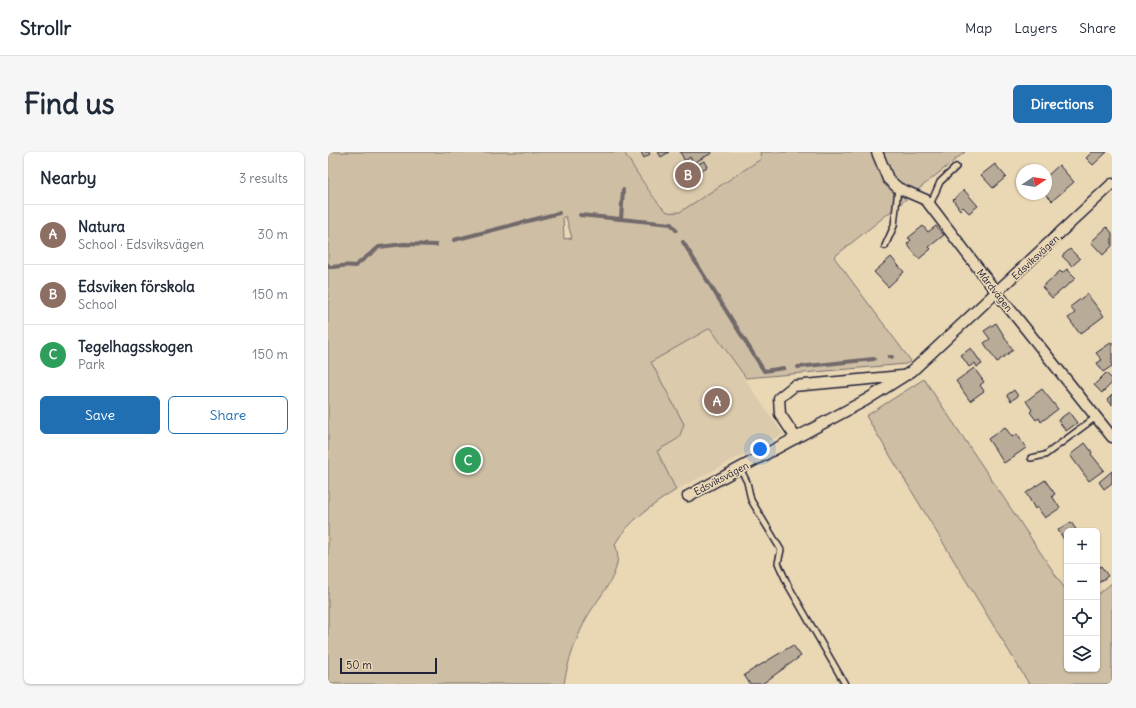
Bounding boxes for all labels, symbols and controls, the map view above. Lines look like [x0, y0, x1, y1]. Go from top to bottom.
text: Strollr [20, 16, 71, 40]
text: Map [965, 19, 992, 37]
text: Layers [1014, 19, 1057, 37]
text: Share [1079, 19, 1116, 37]
button: Directions [1013, 85, 1112, 123]
text: Find us [24, 86, 115, 122]
pin: B [675, 160, 701, 190]
north arrow [1016, 164, 1052, 200]
text: Nearby [40, 167, 96, 189]
text: 3 results [239, 170, 288, 187]
text: Natura [78, 217, 125, 236]
text: A [49, 226, 57, 243]
text: 30 m [258, 226, 288, 243]
street label: Edsviksvägen [1009, 232, 1062, 283]
text: School · Edsviksvägen [78, 236, 204, 253]
street label: Mårdvägen [974, 266, 1016, 314]
text: Edsviken förskola [78, 277, 195, 296]
text: B [49, 286, 57, 303]
text: 150 m [252, 286, 288, 303]
text: School [78, 296, 117, 313]
text: Tegelhagsskogen [78, 337, 193, 356]
text: C [49, 346, 57, 363]
text: 150 m [252, 346, 288, 363]
text: Park [78, 356, 105, 373]
pin: A [704, 386, 730, 416]
button: Save [40, 396, 160, 434]
button: Share [168, 396, 288, 434]
your location [750, 439, 770, 459]
pin: C [455, 445, 481, 475]
street label: Edsviksvägen [692, 458, 751, 498]
map controls [1064, 528, 1100, 672]
button: + [1064, 528, 1100, 564]
button: − [1064, 564, 1100, 600]
button: locate [1064, 600, 1100, 636]
button: layers [1064, 636, 1100, 672]
scale bar [340, 656, 437, 675]
text: 50 m [346, 658, 372, 672]

